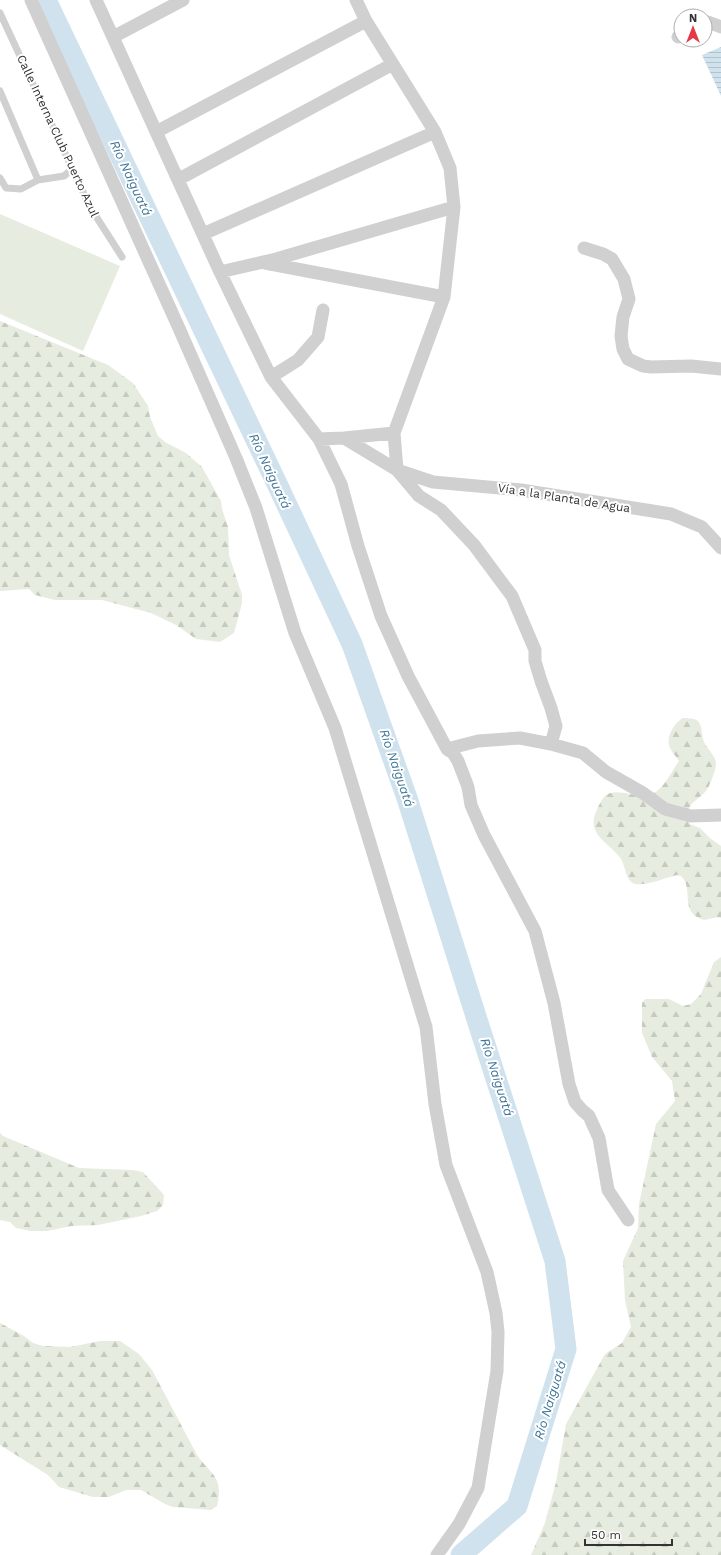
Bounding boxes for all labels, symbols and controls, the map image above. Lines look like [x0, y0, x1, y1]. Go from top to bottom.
north arrow [673, 8, 713, 48]
text: N [689, 12, 697, 25]
street label: Calle Interna Club Puerto Azul [14, 53, 102, 220]
water label: Río Naiguatá [107, 138, 155, 218]
water label: Río Naiguatá [246, 431, 294, 511]
street label: Vía a la Planta de Agua [497, 481, 631, 515]
water label: Río Naiguatá [377, 727, 417, 809]
water label: Río Naiguatá [477, 1036, 517, 1118]
water label: Río Naiguatá [531, 1359, 569, 1441]
scale bar [585, 1521, 672, 1547]
text: 50 m [591, 1528, 621, 1542]

